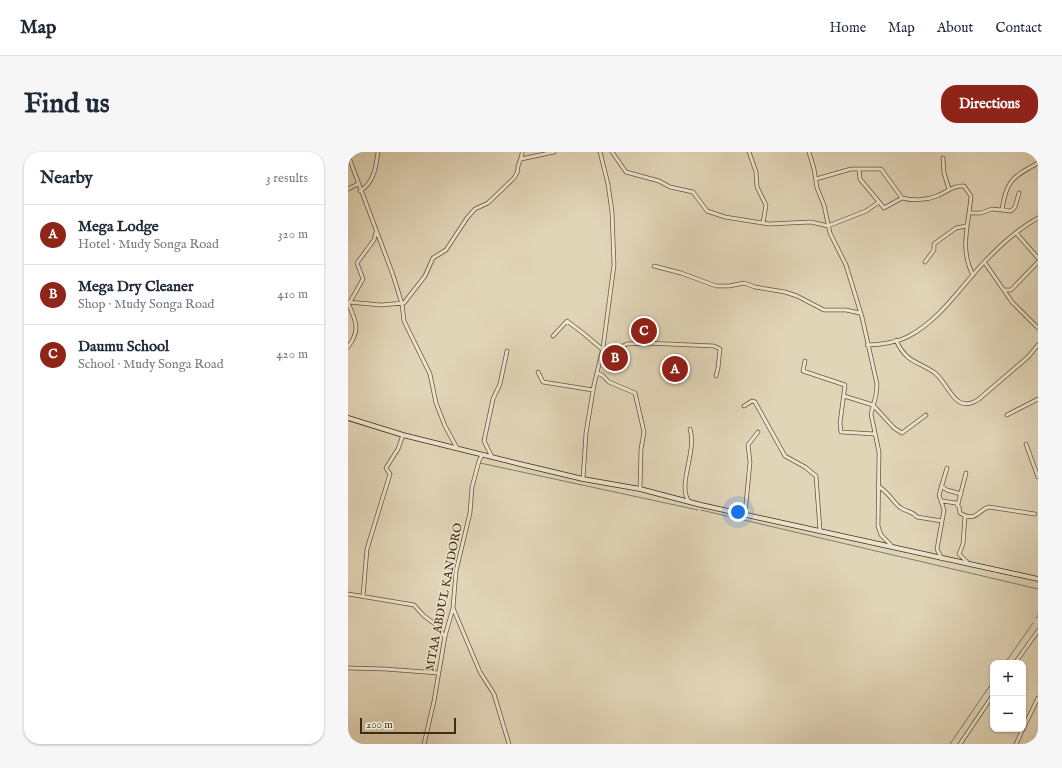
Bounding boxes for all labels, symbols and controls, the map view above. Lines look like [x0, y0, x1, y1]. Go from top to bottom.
text: Map [20, 16, 56, 40]
text: Home [830, 19, 866, 37]
text: Map [888, 19, 915, 37]
text: About [937, 19, 973, 37]
text: Contact [995, 19, 1042, 37]
button: Directions [941, 85, 1038, 123]
text: Find us [24, 87, 110, 122]
text: Nearby [40, 168, 93, 189]
text: 3 results [266, 170, 308, 187]
text: Mega Lodge [78, 217, 159, 236]
text: A [49, 226, 57, 243]
text: 320 m [278, 226, 308, 243]
text: Hotel · Mudy Songa Road [78, 236, 219, 253]
text: Mega Dry Cleaner [78, 277, 193, 296]
text: B [49, 286, 57, 303]
text: 410 m [278, 286, 308, 303]
text: Shop · Mudy Songa Road [78, 296, 215, 313]
pin: C [631, 316, 657, 346]
text: Daumu School [78, 337, 169, 356]
pin: B [602, 343, 628, 373]
text: C [48, 346, 58, 363]
text: 420 m [276, 346, 308, 363]
pin: A [662, 354, 688, 384]
text: School · Mudy Songa Road [78, 356, 224, 373]
your location [728, 502, 748, 522]
street label: MTAA ABDUL KANDORO [422, 522, 466, 672]
map controls [990, 660, 1026, 732]
button: + [990, 660, 1026, 696]
button: − [990, 696, 1026, 732]
scale bar [360, 716, 456, 735]
text: 200 m [366, 718, 393, 732]

